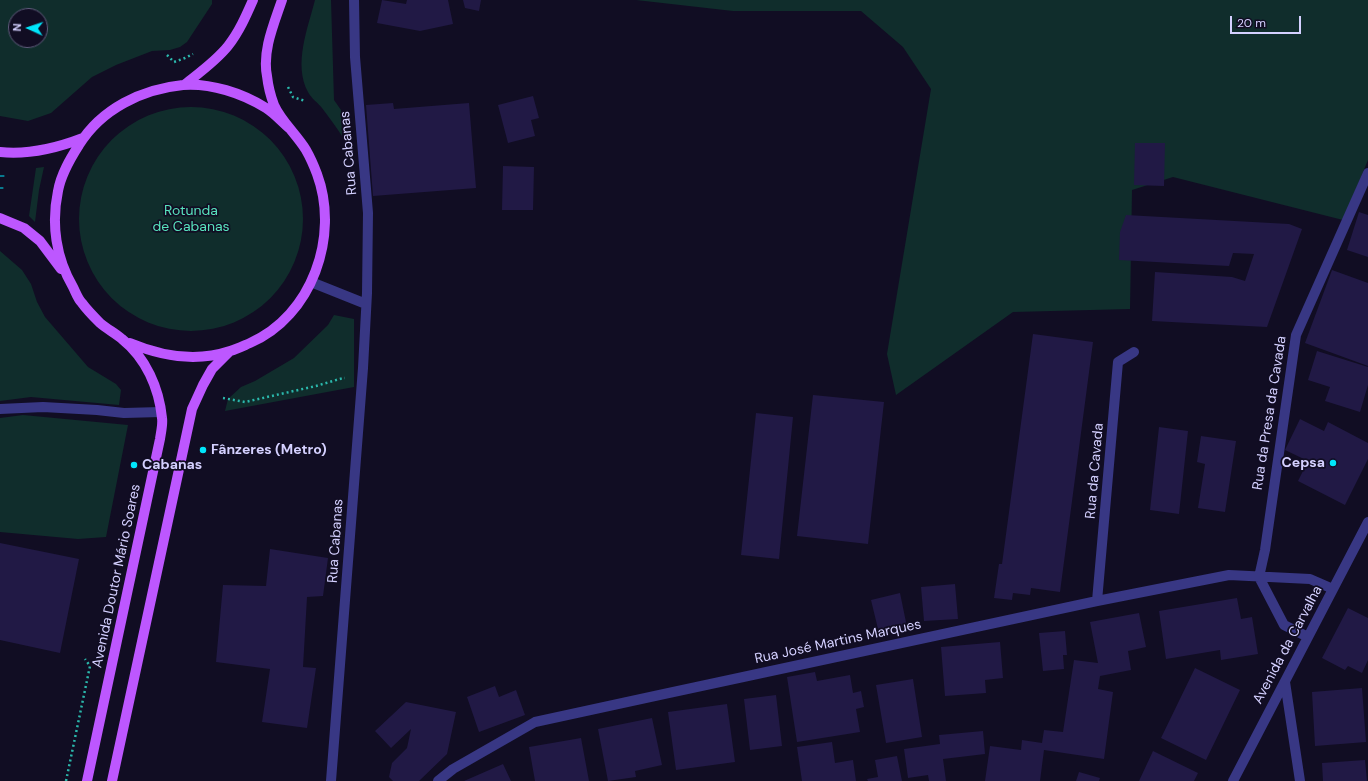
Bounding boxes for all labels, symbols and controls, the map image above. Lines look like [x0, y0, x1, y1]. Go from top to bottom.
north arrow [8, 8, 48, 48]
scale bar [1232, 8, 1303, 34]
text: 20 m [1237, 15, 1266, 31]
text: N [10, 23, 24, 32]
street label: Rua Cabanas [337, 110, 361, 196]
park label: Rotunda de Cabanas [152, 203, 230, 236]
street label: Rua da Presa da Cavada [1250, 335, 1290, 491]
street label: Rua da Cavada [1082, 422, 1108, 520]
place label: Fânzeres (Metro) [211, 442, 327, 458]
marker: Fânzeres (Metro) [198, 445, 208, 455]
place label: Cepsa [1281, 455, 1325, 471]
place label: Cabanas [142, 457, 202, 473]
marker: Cepsa [1328, 458, 1338, 468]
marker: Cabanas [129, 460, 139, 470]
street label: Avenida Doutor Mário Soares [89, 483, 145, 669]
street label: Rua Cabanas [325, 498, 347, 584]
street label: Avenida da Carvalha [1250, 583, 1326, 707]
street label: Rua José Martins Marques [753, 616, 923, 668]

